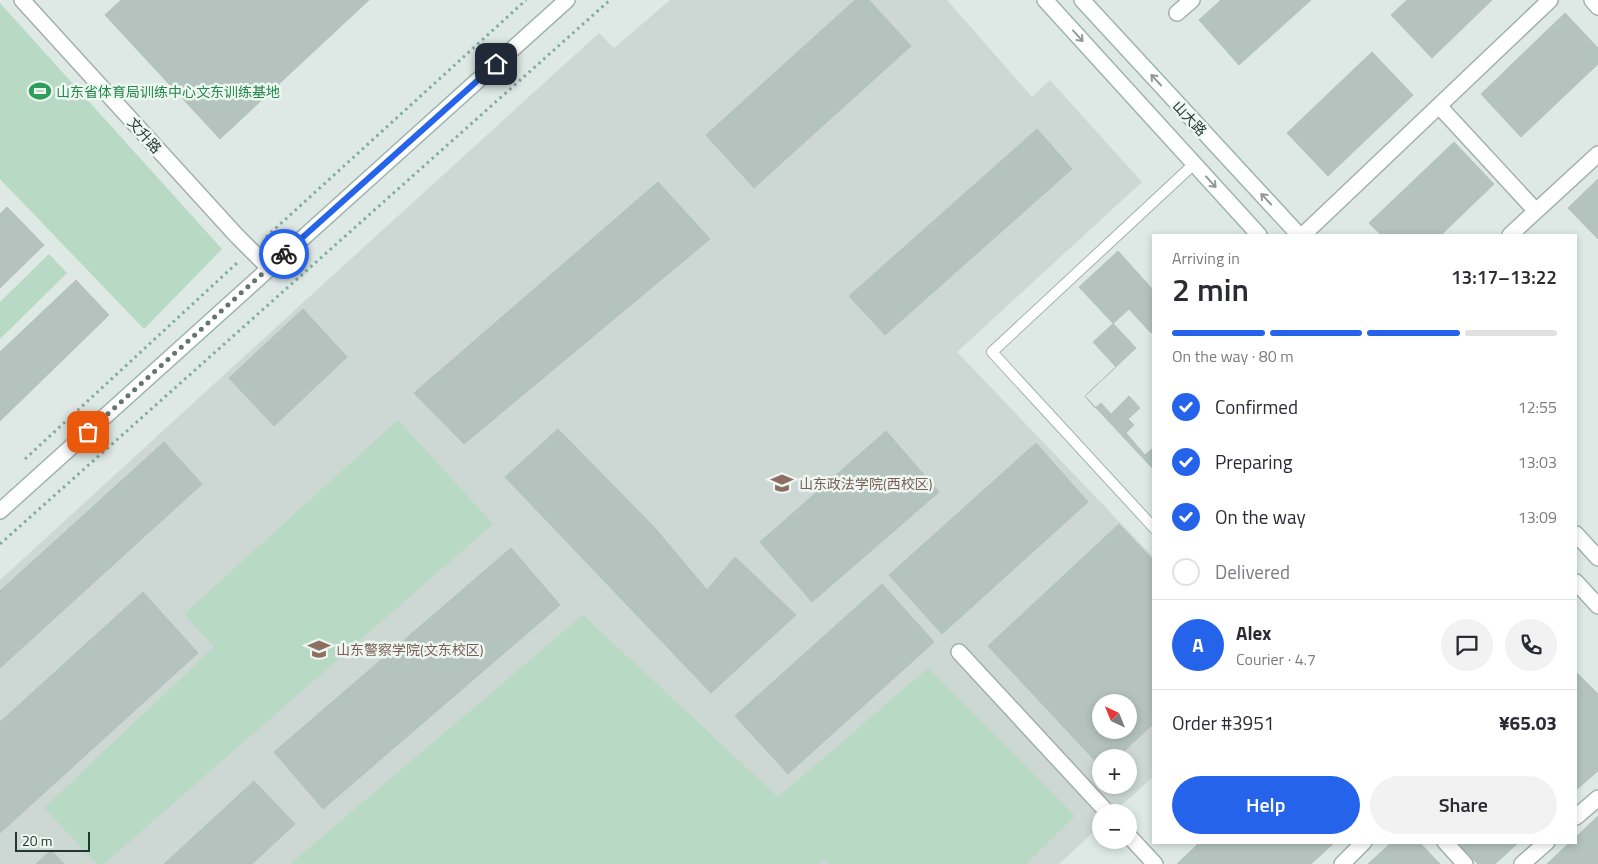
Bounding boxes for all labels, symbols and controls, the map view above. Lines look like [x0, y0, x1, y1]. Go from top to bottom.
one-way arrow [1071, 29, 1083, 42]
pin [475, 43, 517, 85]
icon: home [482, 50, 510, 78]
one-way arrow [1150, 74, 1162, 86]
sports icon: 山东省体育局训练中心文东训练基地 [27, 78, 53, 104]
place label: 山东省体育局训练中心文东训练基地 [56, 81, 280, 102]
street label: 山大路 [1168, 95, 1212, 141]
street label: 文升路 [123, 112, 167, 158]
one-way arrow [1205, 175, 1217, 188]
one-way arrow [1260, 193, 1272, 206]
courier [259, 229, 309, 279]
icon: bike [270, 240, 298, 268]
text: Arriving in [1172, 246, 1240, 270]
text: 13:17–13:22 [1451, 262, 1557, 291]
text: 2 min [1172, 265, 1249, 313]
text: On the way · 80 m [1172, 344, 1294, 368]
text: Confirmed [1215, 392, 1298, 421]
icon: check [1172, 393, 1200, 421]
text: 12:55 [1518, 395, 1557, 419]
pin [67, 411, 109, 453]
icon: bag [74, 418, 102, 446]
text: Preparing [1215, 447, 1292, 476]
icon: check [1172, 448, 1200, 476]
text: 13:03 [1518, 450, 1557, 474]
school or university icon: 山东政法学院(西校区) [769, 470, 795, 496]
place label: 山东政法学院(西校区) [799, 473, 932, 494]
text: On the way [1215, 502, 1306, 531]
icon: check [1172, 503, 1200, 531]
text: 13:09 [1518, 505, 1557, 529]
text: Delivered [1215, 557, 1290, 586]
text: Alex [1236, 618, 1271, 647]
button: chat [1441, 619, 1493, 671]
button: phone [1505, 619, 1557, 671]
text: A [1192, 630, 1204, 659]
school or university icon: 山东警察学院(文东校区) [306, 636, 332, 662]
place label: 山东警察学院(文东校区) [336, 639, 483, 660]
text: Courier · 4.7 [1236, 647, 1316, 671]
north arrow [1092, 694, 1138, 739]
map controls [1092, 694, 1137, 849]
text: Order #3951 [1172, 708, 1274, 737]
text: ¥65.03 [1499, 708, 1557, 737]
button: + [1092, 749, 1137, 794]
button: Help [1172, 776, 1360, 834]
button: Share [1370, 776, 1557, 834]
button: − [1092, 804, 1137, 849]
scale bar [15, 829, 90, 852]
text: 20 m [22, 830, 52, 851]

